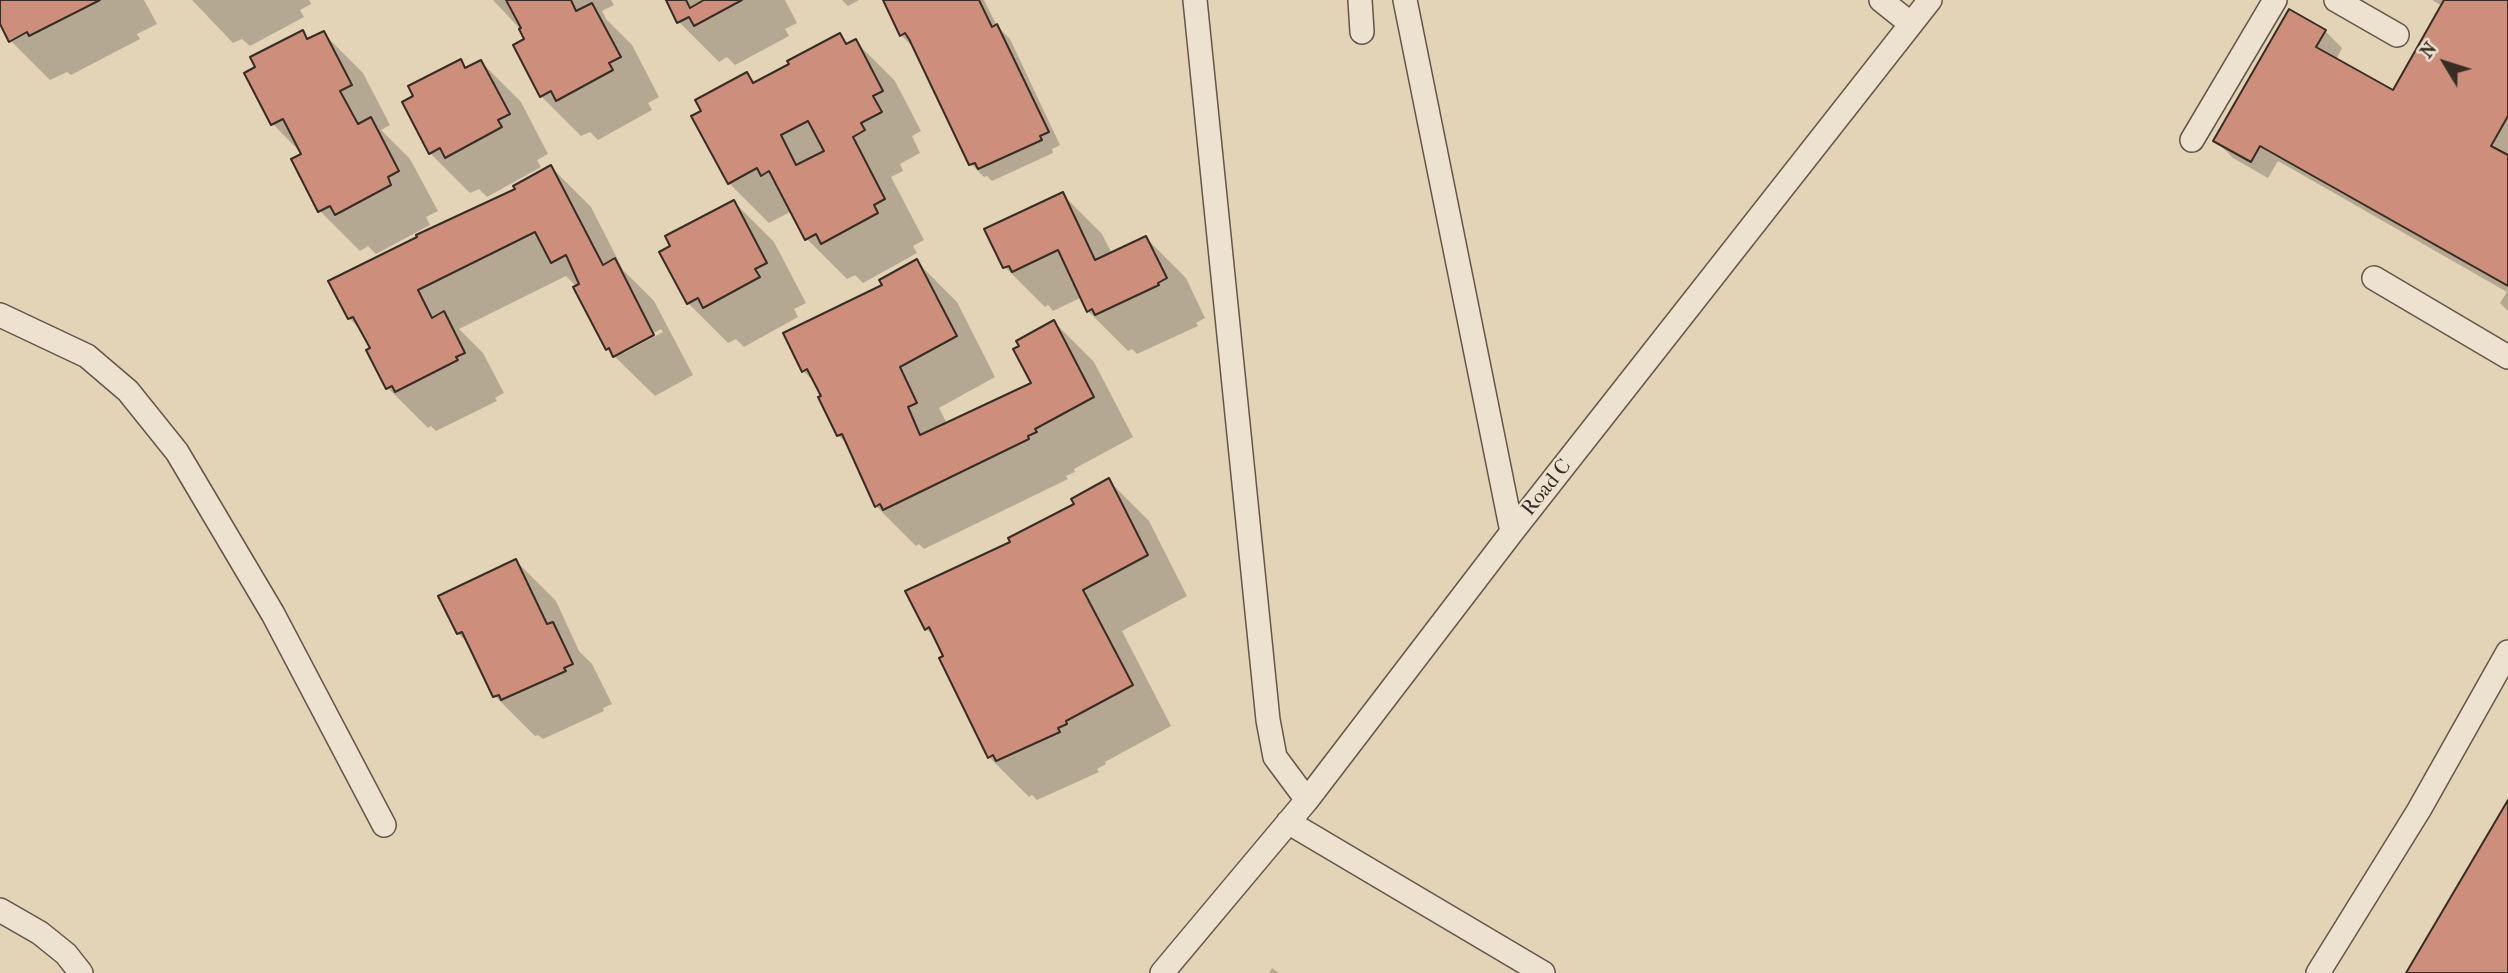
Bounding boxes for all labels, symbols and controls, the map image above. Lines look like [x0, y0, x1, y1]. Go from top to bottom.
north arrow [2410, 28, 2480, 98]
text: N [2415, 38, 2442, 63]
street label: Road C [1517, 455, 1577, 521]

